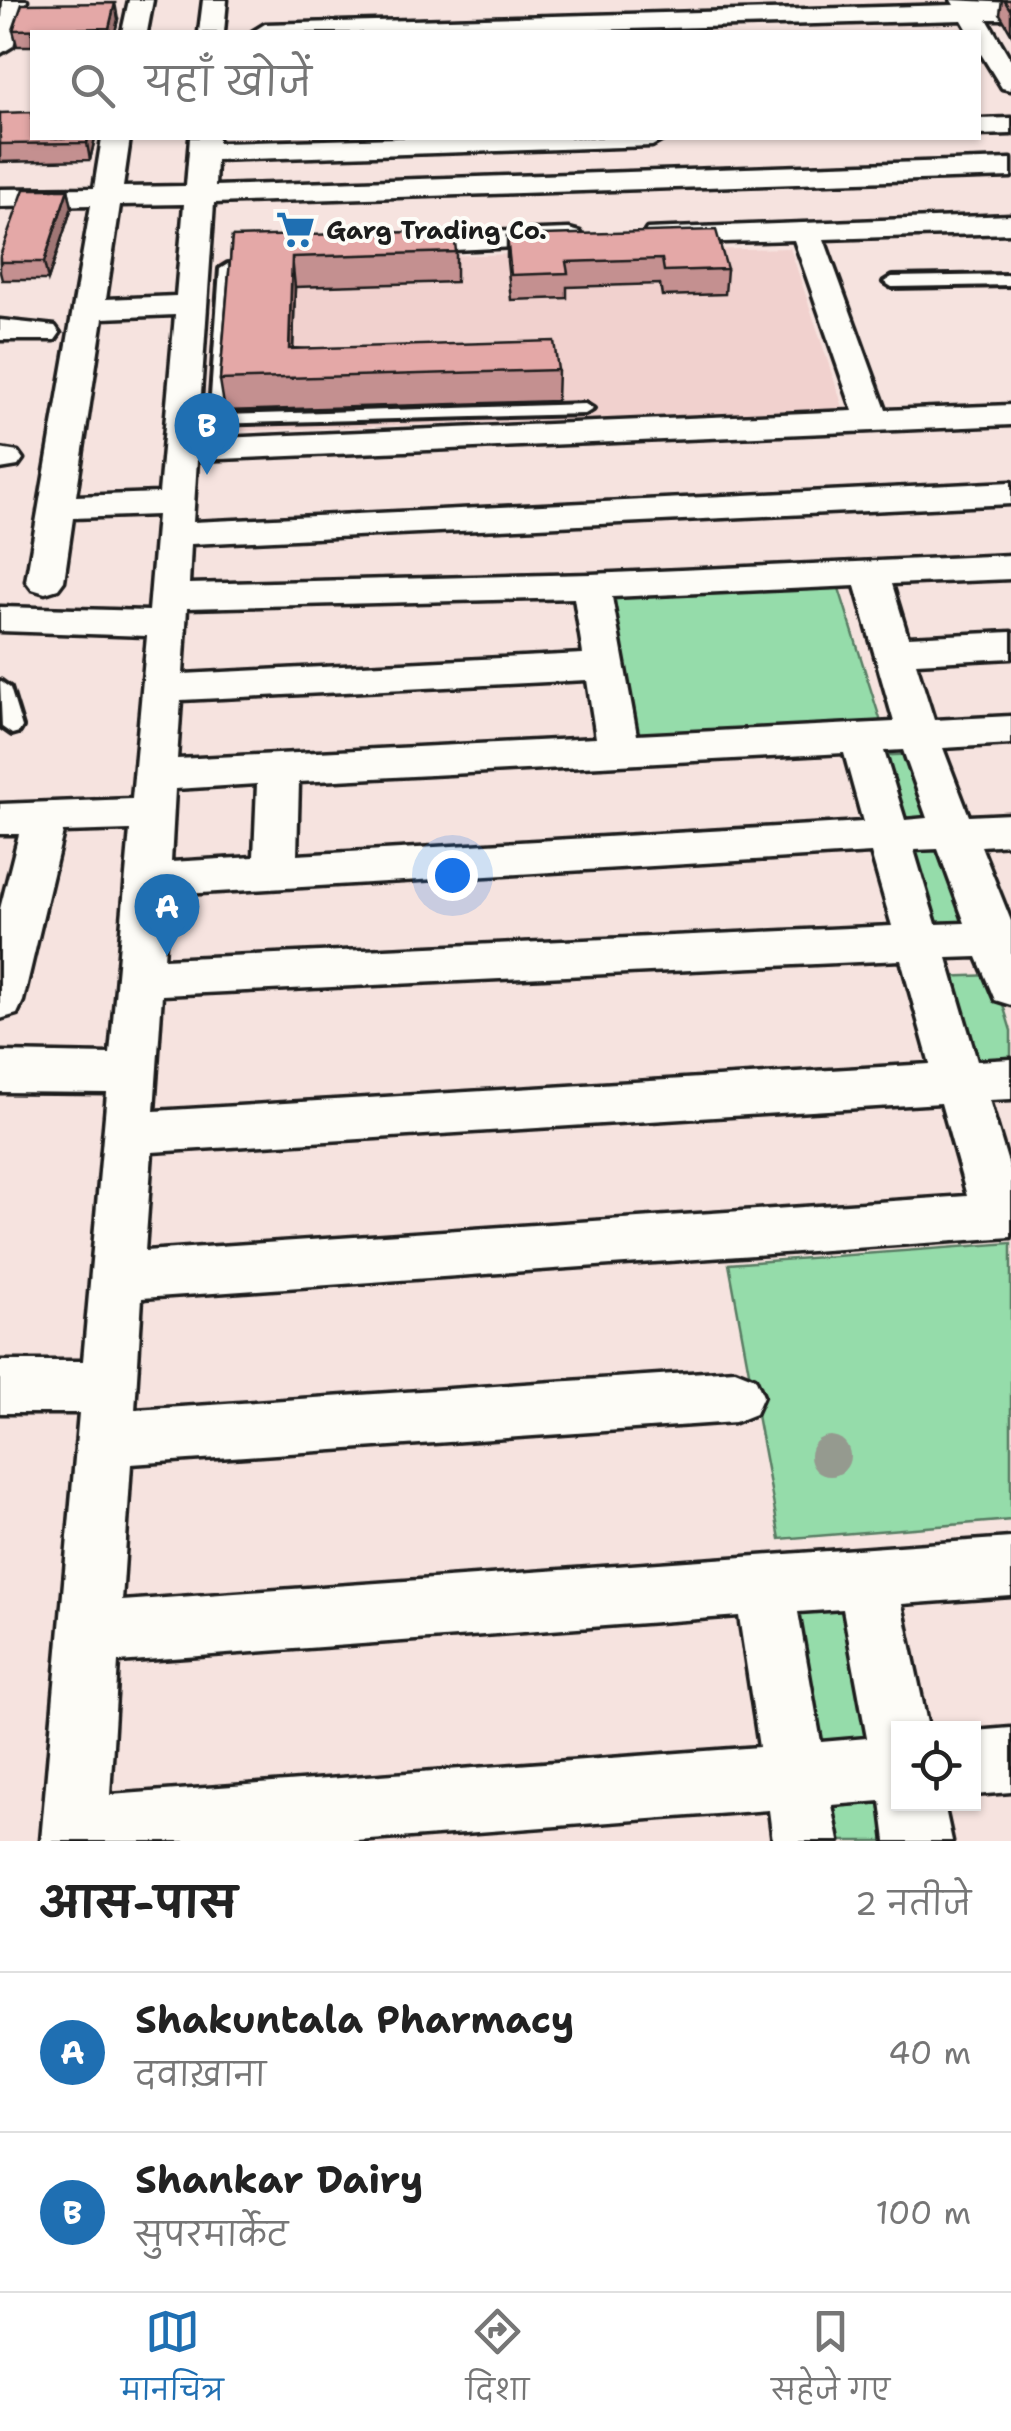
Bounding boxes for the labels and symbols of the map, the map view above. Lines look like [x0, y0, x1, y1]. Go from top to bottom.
supermarket icon: Garg Trading Co. [275, 209, 317, 251]
place label: Garg Trading Co. [326, 213, 547, 247]
pin: B [174, 392, 240, 475]
your location [427, 850, 478, 901]
pin: A [134, 874, 200, 956]

